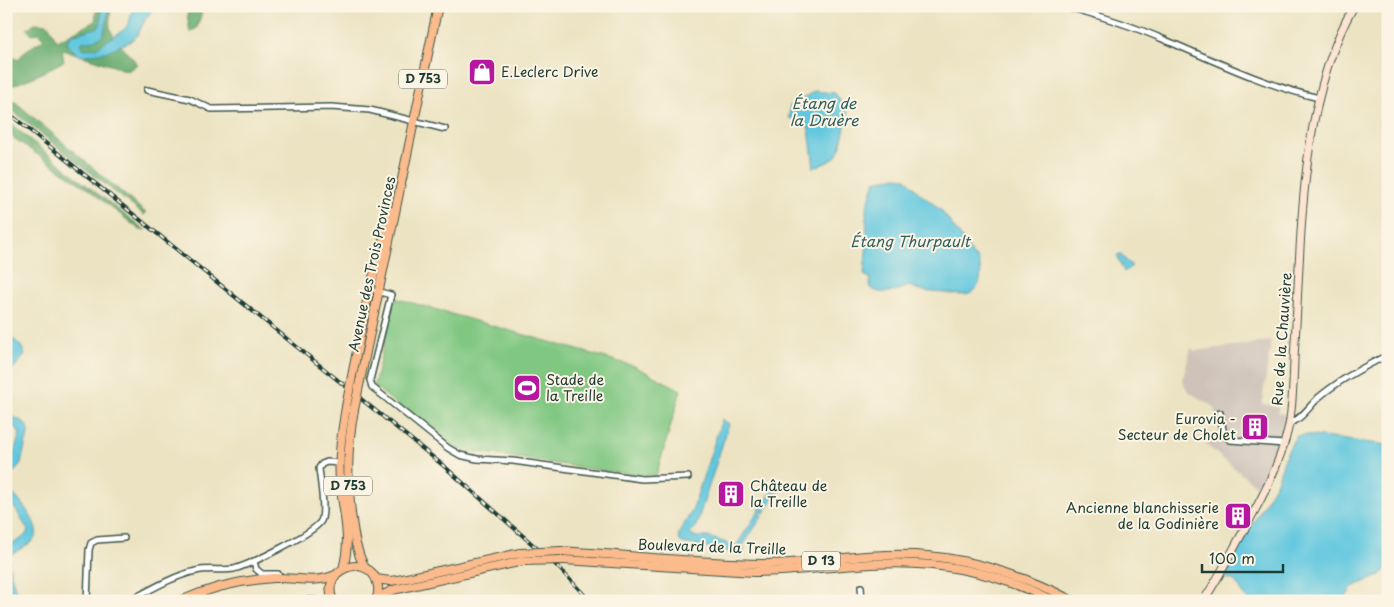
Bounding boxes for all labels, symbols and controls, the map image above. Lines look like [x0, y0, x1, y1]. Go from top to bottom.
shop icon: E.Leclerc Drive [467, 57, 497, 87]
place label: E.Leclerc Drive [501, 61, 599, 82]
road number: D 753 [399, 70, 447, 88]
water label: Étang de la Druère [790, 91, 859, 131]
street label: Avenue des Trois Provinces [343, 174, 400, 354]
water label: Étang Thurpault [850, 229, 972, 252]
street label: Rue de la Chauvière [1266, 271, 1297, 406]
place label: Stade de la Treille [546, 369, 604, 406]
sports icon: Stade de la Treille [512, 373, 542, 403]
place label: Eurovia - Secteur de Cholet [1118, 408, 1236, 445]
building icon: Eurovia - Secteur de Cholet [1240, 412, 1270, 442]
place label: Château de la Treille [750, 475, 828, 512]
road number: D 753 [324, 476, 372, 496]
building icon: Château de la Treille [716, 479, 746, 509]
place label: Ancienne blanchisserie de la Godinière [1066, 497, 1219, 534]
building icon: Ancienne blanchisserie de la Godinière [1223, 501, 1253, 531]
street label: Boulevard de la Treille [637, 533, 787, 560]
scale bar [1202, 542, 1283, 574]
text: 100 m [1209, 546, 1255, 569]
road number: D 13 [802, 552, 840, 570]

